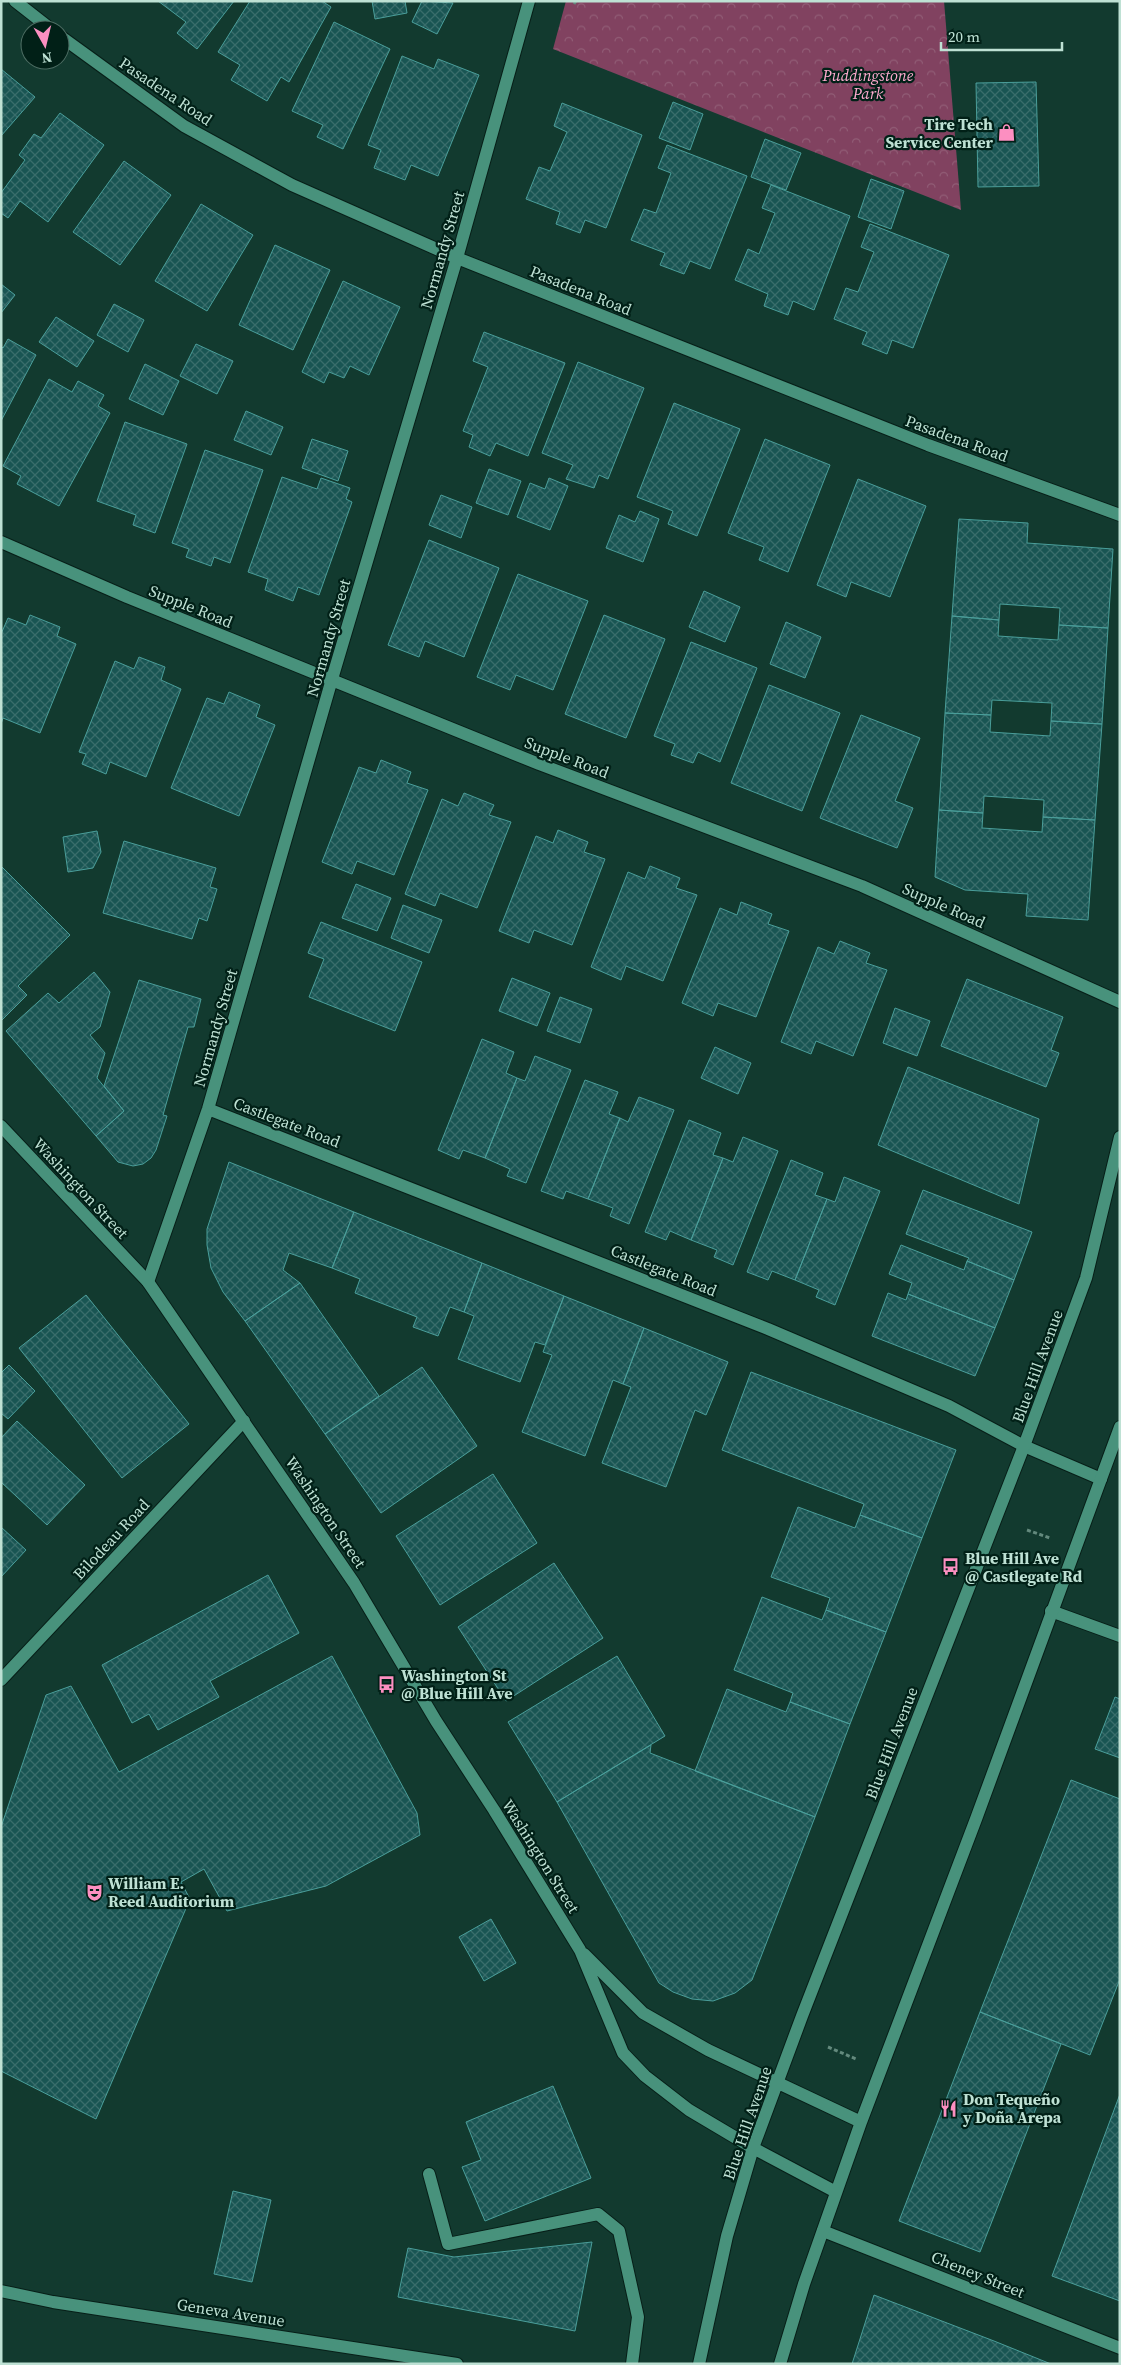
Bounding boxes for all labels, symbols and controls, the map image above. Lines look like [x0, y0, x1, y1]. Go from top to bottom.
north arrow [20, 20, 70, 70]
scale bar [941, 20, 1062, 52]
text: 20 m [948, 26, 980, 47]
text: N [40, 47, 53, 68]
street label: Pasadena Road [115, 52, 217, 130]
park label: Puddingstone Park [822, 64, 914, 104]
place label: Tire Tech Service Center [885, 113, 994, 153]
shop icon: Tire Tech Service Center [997, 123, 1017, 143]
street label: Normandy Street [415, 188, 470, 311]
street label: Pasadena Road [527, 260, 635, 320]
street label: Pasadena Road [903, 409, 1011, 467]
street label: Normandy Street [301, 576, 356, 699]
street label: Supple Road [146, 579, 236, 633]
street label: Supple Road [522, 731, 612, 783]
street label: Supple Road [899, 877, 989, 933]
street label: Normandy Street [188, 966, 243, 1089]
street label: Castlegate Road [230, 1092, 344, 1152]
street label: Washington Street [29, 1133, 134, 1244]
street label: Castlegate Road [608, 1239, 720, 1301]
street label: Blue Hill Avenue [1006, 1306, 1068, 1426]
street label: Washington Street [280, 1452, 372, 1573]
street label: Bilodeau Road [68, 1494, 154, 1584]
place label: Blue Hill Ave @ Castlegate Rd [965, 1547, 1083, 1587]
bus stop icon: Blue Hill Ave @ Castlegate Rd [941, 1557, 961, 1577]
place label: Washington St @ Blue Hill Ave [401, 1664, 513, 1704]
bus stop icon: Washington St @ Blue Hill Ave [377, 1674, 397, 1694]
street label: Blue Hill Avenue [859, 1684, 923, 1802]
street label: Washington Street [497, 1795, 585, 1918]
place label: William E. Reed Auditorium [108, 1872, 235, 1912]
theatre icon: William E. Reed Auditorium [84, 1882, 104, 1902]
street label: Blue Hill Avenue [717, 2063, 777, 2183]
place label: Don Tequeño y Doña Arepa [962, 2088, 1062, 2128]
restaurant icon: Don Tequeño y Doña Arepa [939, 2098, 959, 2118]
street label: Cheney Street [928, 2245, 1029, 2303]
street label: Geneva Avenue [175, 2293, 287, 2331]

